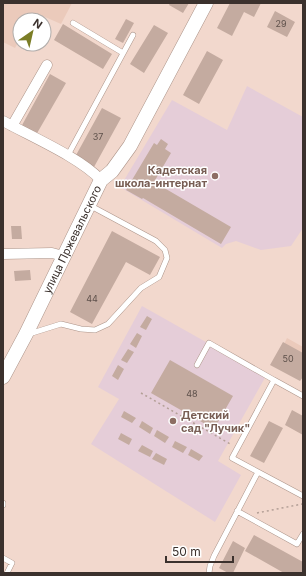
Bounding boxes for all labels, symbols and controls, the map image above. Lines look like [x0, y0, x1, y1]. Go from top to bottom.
north arrow [12, 12, 52, 52]
text: N [30, 16, 45, 32]
house number: 29 [275, 18, 287, 29]
house number: 37 [93, 131, 103, 142]
place label: Кадетская школа-интернат [115, 163, 207, 190]
marker: Кадетская школа-интернат [210, 171, 220, 181]
street label: улица Пржевальского [40, 183, 105, 296]
house number: 44 [86, 293, 98, 304]
house number: 50 [282, 353, 294, 364]
house number: 48 [186, 388, 198, 399]
place label: Детский сад "Лучик" [181, 408, 250, 435]
marker: Детский сад "Лучик" [168, 416, 178, 426]
scale bar [166, 538, 233, 564]
text: 50 m [172, 544, 201, 559]

